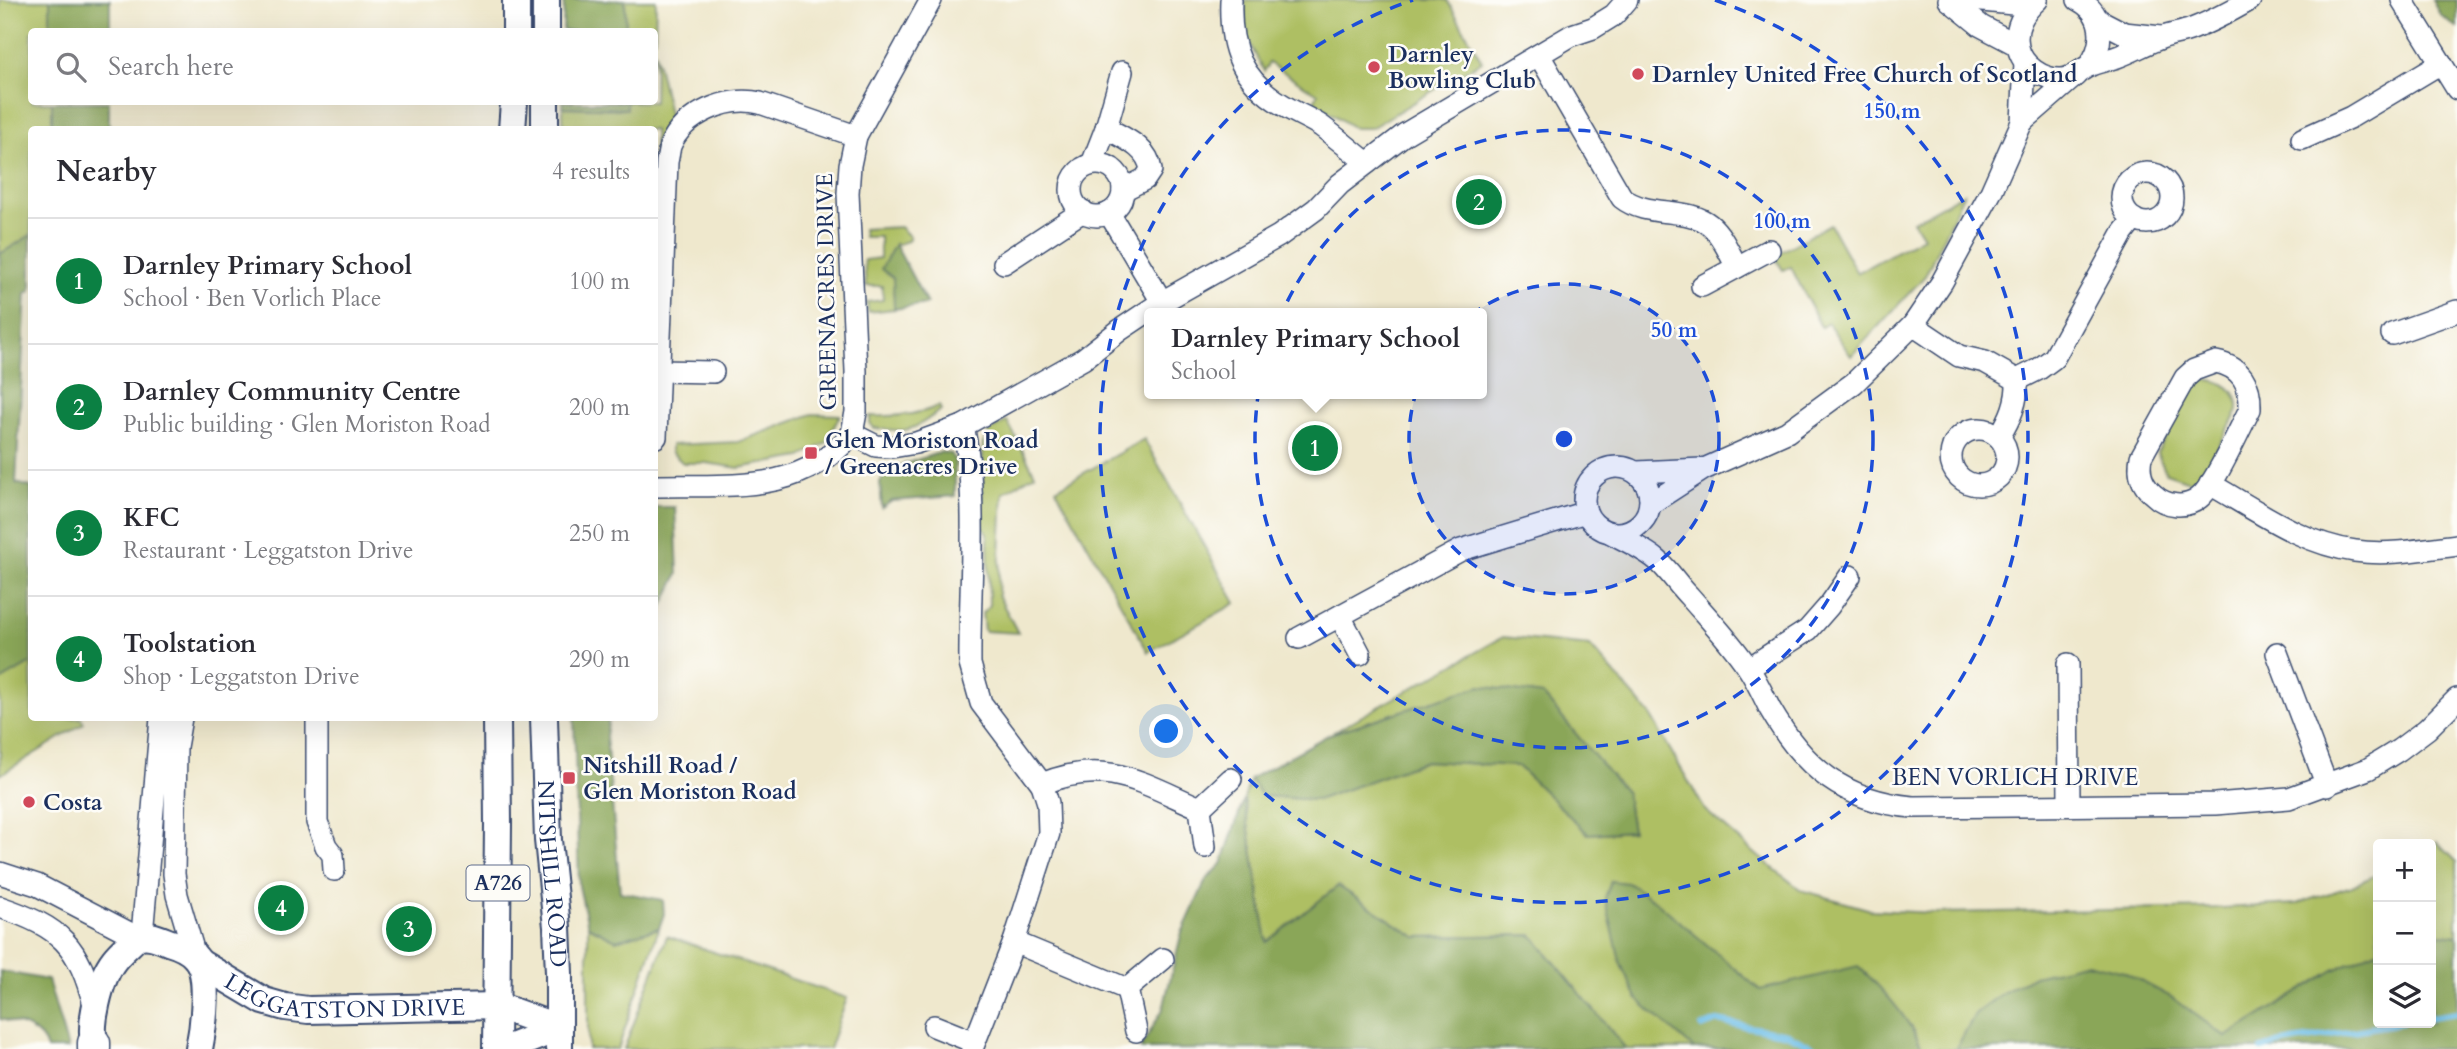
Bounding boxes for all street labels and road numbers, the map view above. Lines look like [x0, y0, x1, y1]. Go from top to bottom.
street label: GREENACRES DRIVE [809, 173, 844, 411]
street label: BEN VORLICH DRIVE [1892, 762, 2138, 793]
street label: NITSHILL ROAD [530, 780, 574, 968]
road number: A726 [466, 866, 530, 900]
street label: LEGGATSTON DRIVE [219, 966, 466, 1026]

